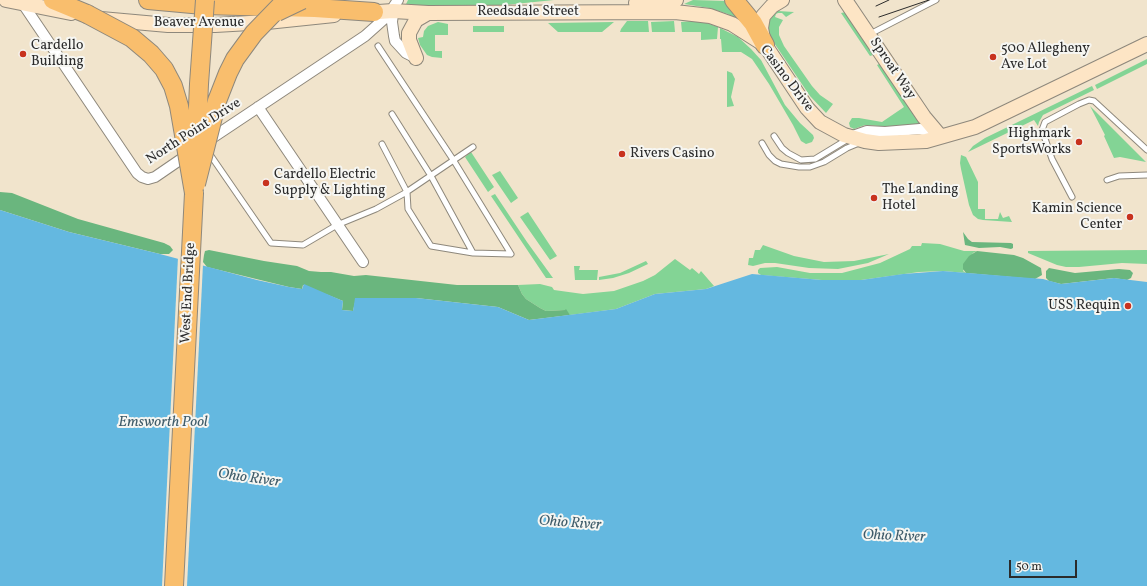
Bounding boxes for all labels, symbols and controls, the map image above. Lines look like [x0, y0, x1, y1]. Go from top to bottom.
street label: Reedsdale Street [477, 4, 579, 20]
street label: Beaver Avenue [154, 15, 244, 31]
street label: Sproat Way [865, 35, 919, 103]
place label: Cardello Building [31, 38, 84, 70]
place label: 500 Allegheny Ave Lot [1001, 41, 1090, 74]
street label: Casino Drive [755, 42, 817, 116]
marker: Cardello Building [18, 49, 28, 59]
marker: 500 Allegheny Ave Lot [988, 52, 998, 62]
street label: North Point Drive [143, 95, 245, 169]
place label: Highmark SportsWorks [992, 126, 1071, 158]
marker: Highmark SportsWorks [1074, 137, 1084, 147]
place label: Rivers Casino [630, 146, 714, 162]
marker: Rivers Casino [617, 149, 627, 159]
place label: Cardello Electric Supply & Lighting [274, 167, 385, 200]
marker: Cardello Electric Supply & Lighting [261, 178, 271, 188]
place label: The Landing Hotel [882, 182, 958, 214]
marker: The Landing Hotel [869, 193, 879, 203]
place label: Kamin Science Center [1032, 201, 1122, 234]
marker: Kamin Science Center [1125, 212, 1135, 222]
street label: West End Bridge [178, 242, 200, 344]
place label: USS Requin [1048, 298, 1120, 314]
marker: USS Requin [1123, 301, 1133, 311]
water label: Emsworth Pool [118, 414, 208, 432]
water label: Ohio River [217, 466, 281, 492]
water label: Ohio River [538, 513, 602, 535]
water label: Ohio River [862, 527, 926, 547]
scale bar [1011, 552, 1079, 578]
text: 50 m [1016, 559, 1042, 575]

